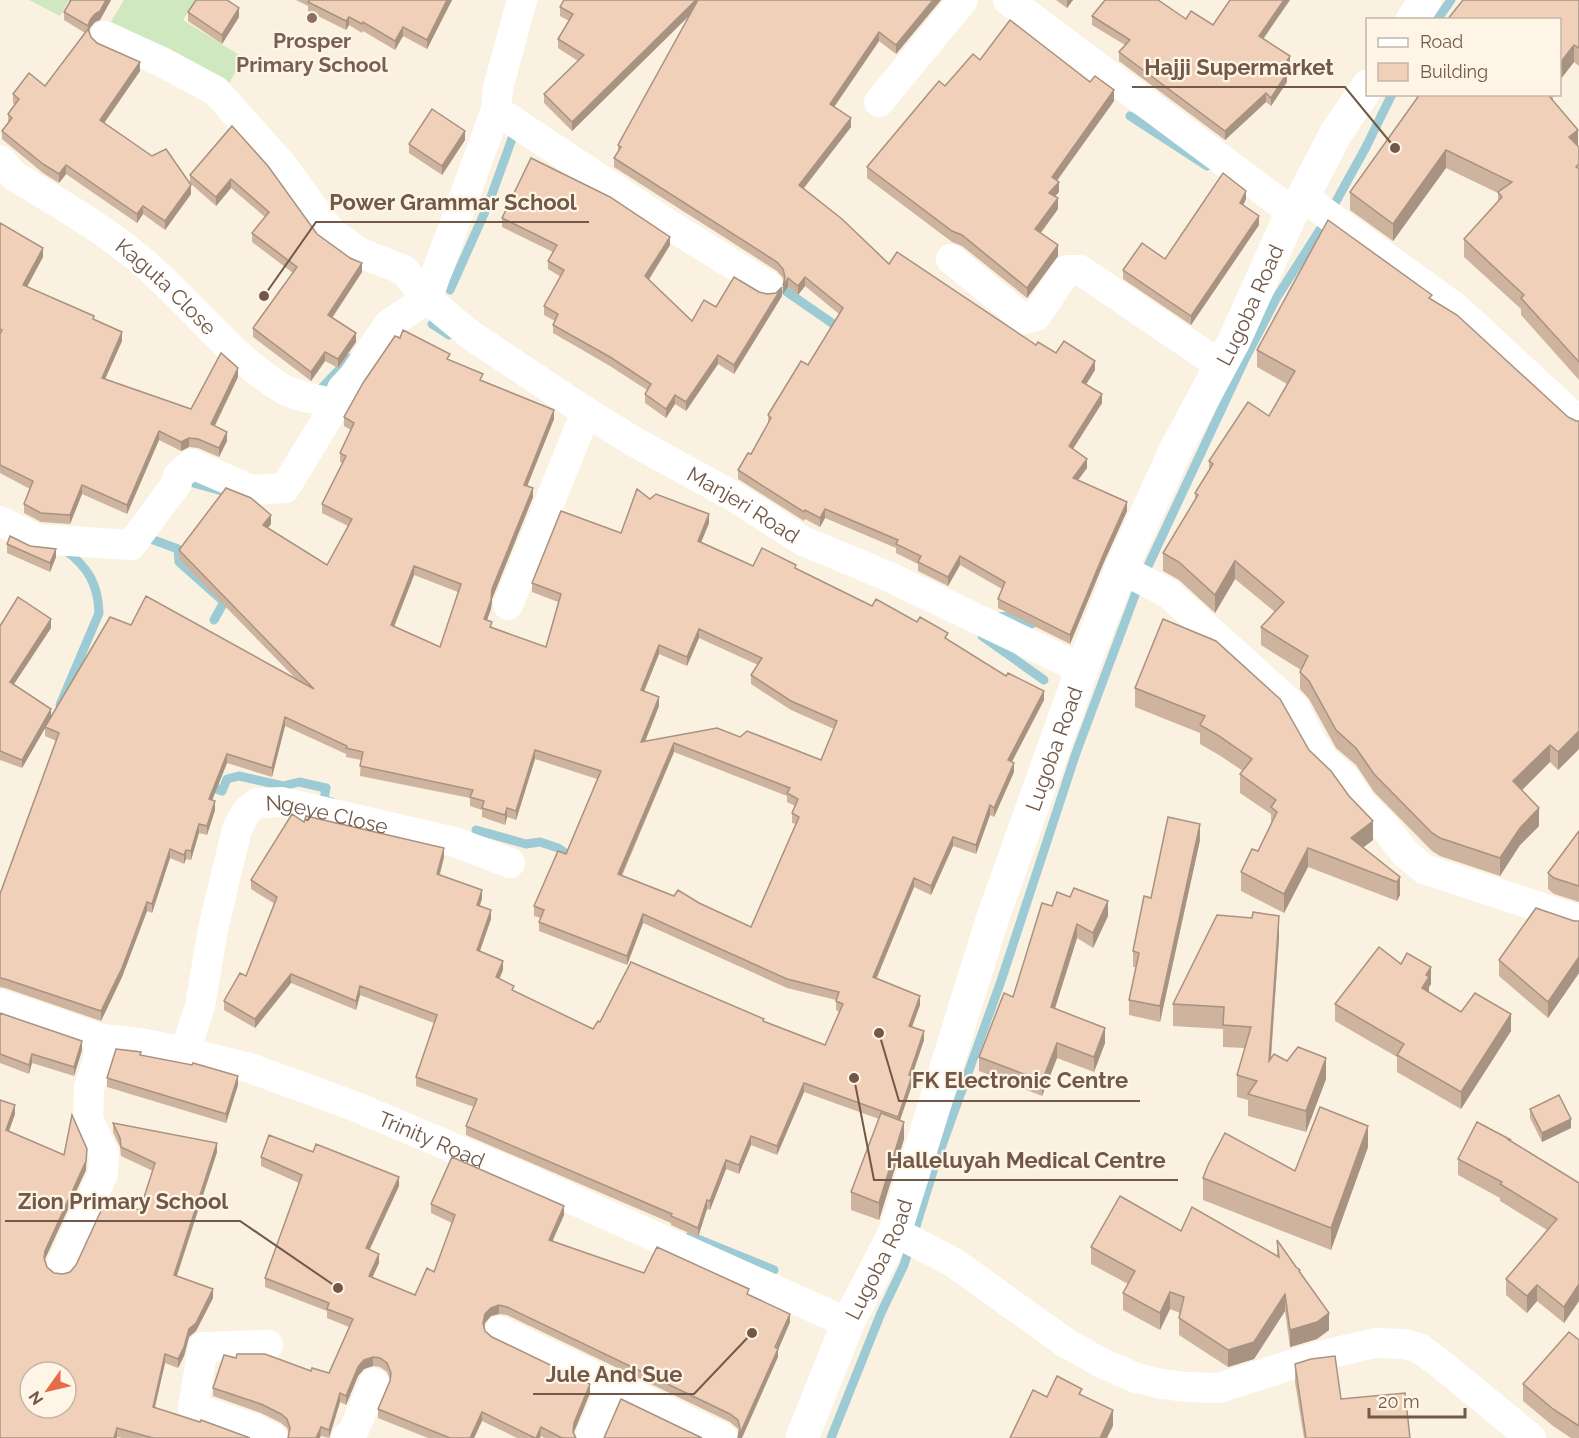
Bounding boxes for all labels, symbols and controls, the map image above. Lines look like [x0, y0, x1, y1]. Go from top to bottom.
marker: Prosper Primary School [305, 11, 319, 25]
legend [1366, 18, 1561, 96]
place label: Prosper Primary School [236, 28, 388, 77]
text: Road [1420, 31, 1463, 52]
callout: Hajji Supermarket [1132, 47, 1345, 87]
text: Hajji Supermarket [1144, 54, 1334, 80]
text: Building [1420, 61, 1488, 82]
callout: Power Grammar School [316, 182, 589, 222]
text: Power Grammar School [329, 189, 578, 215]
street label: Kaguta Close [111, 233, 222, 340]
street label: Lugoba Road [1211, 240, 1288, 370]
street label: Manjeri Road [683, 461, 804, 548]
street label: Lugoba Road [1020, 683, 1087, 814]
street label: Ngeye Close [265, 790, 391, 839]
callout: FK Electronic Centre [899, 1061, 1140, 1101]
text: FK Electronic Centre [912, 1067, 1128, 1093]
street label: Trinity Road [375, 1105, 489, 1172]
callout: Halleluyah Medical Centre [874, 1140, 1178, 1180]
text: Halleluyah Medical Centre [886, 1147, 1166, 1173]
callout: Zion Primary School [5, 1181, 240, 1221]
text: Zion Primary School [18, 1188, 229, 1214]
street label: Lugoba Road [840, 1196, 917, 1323]
callout: Jule And Sue [533, 1354, 694, 1394]
north arrow [18, 1360, 78, 1420]
text: Jule And Sue [546, 1361, 682, 1387]
scale bar [1369, 1381, 1465, 1419]
text: N [25, 1388, 47, 1408]
text: 20 m [1378, 1391, 1420, 1412]

